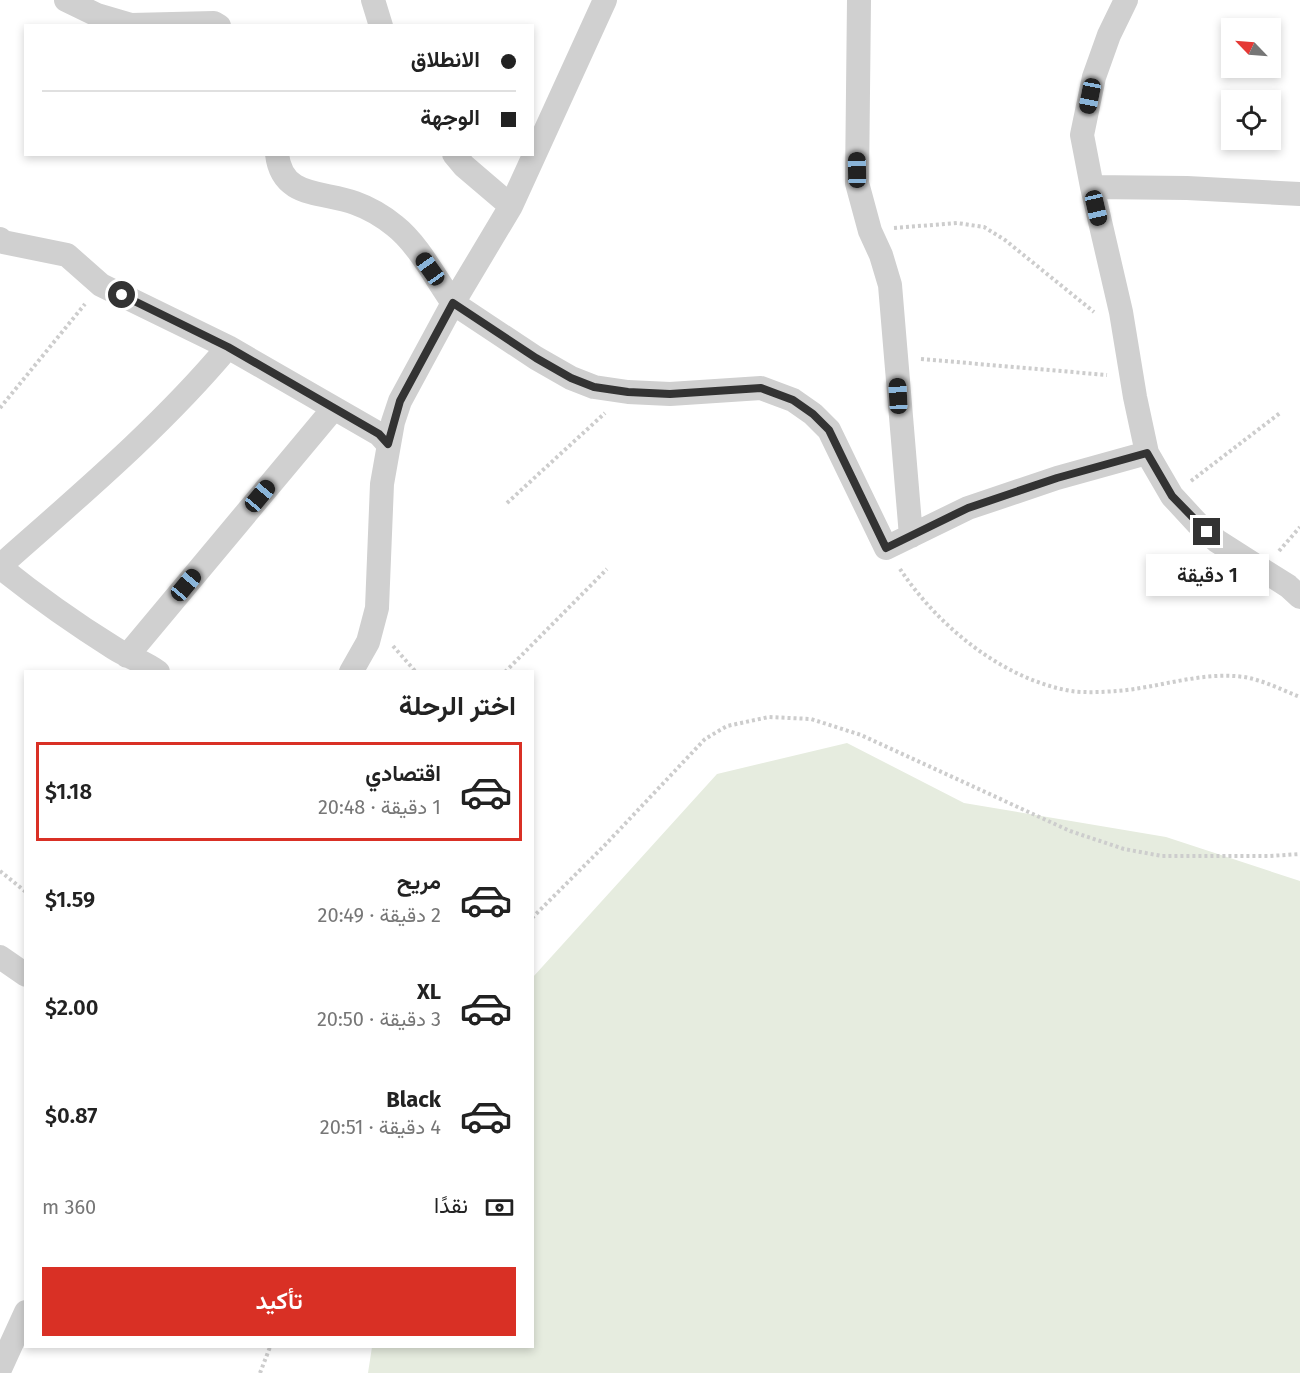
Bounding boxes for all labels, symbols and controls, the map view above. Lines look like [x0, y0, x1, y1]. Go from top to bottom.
north arrow [1221, 18, 1281, 78]
map controls [1221, 18, 1281, 150]
text: الانطلاق [411, 46, 480, 73]
car [1078, 77, 1102, 115]
button: locate [1221, 90, 1281, 150]
text: الوجهة [420, 104, 480, 131]
car [848, 152, 866, 188]
car [1083, 188, 1109, 228]
car [412, 249, 448, 289]
route start [108, 281, 135, 308]
car [888, 378, 908, 414]
car [242, 476, 278, 516]
route end [1193, 518, 1220, 545]
callout: 1 دقيقة [1146, 553, 1268, 595]
text: 1 دقيقة [1177, 563, 1238, 587]
car [168, 565, 204, 605]
text: اختر الرحلة [399, 690, 516, 722]
text: اقتصادي [365, 760, 441, 787]
icon: car [459, 765, 513, 819]
text: $1.18 [45, 778, 92, 805]
text: 1 دقيقة · 20:48 [318, 795, 441, 819]
text: مريح [397, 868, 441, 895]
icon: car [459, 873, 513, 927]
text: $1.59 [45, 886, 95, 913]
text: 2 دقيقة · 20:49 [318, 903, 441, 927]
text: XL [417, 978, 441, 1005]
icon: car [459, 981, 513, 1035]
text: $2.00 [45, 994, 99, 1021]
text: 3 دقيقة · 20:50 [317, 1007, 441, 1031]
text: Black [386, 1086, 441, 1113]
icon: car [459, 1089, 513, 1143]
text: $0.87 [45, 1102, 97, 1129]
text: 4 دقيقة · 20:51 [320, 1115, 441, 1139]
icon: cash [483, 1191, 516, 1224]
text: نقدًا [434, 1192, 468, 1219]
text: 360 m [42, 1195, 96, 1219]
button: تأكيد [42, 1267, 516, 1336]

